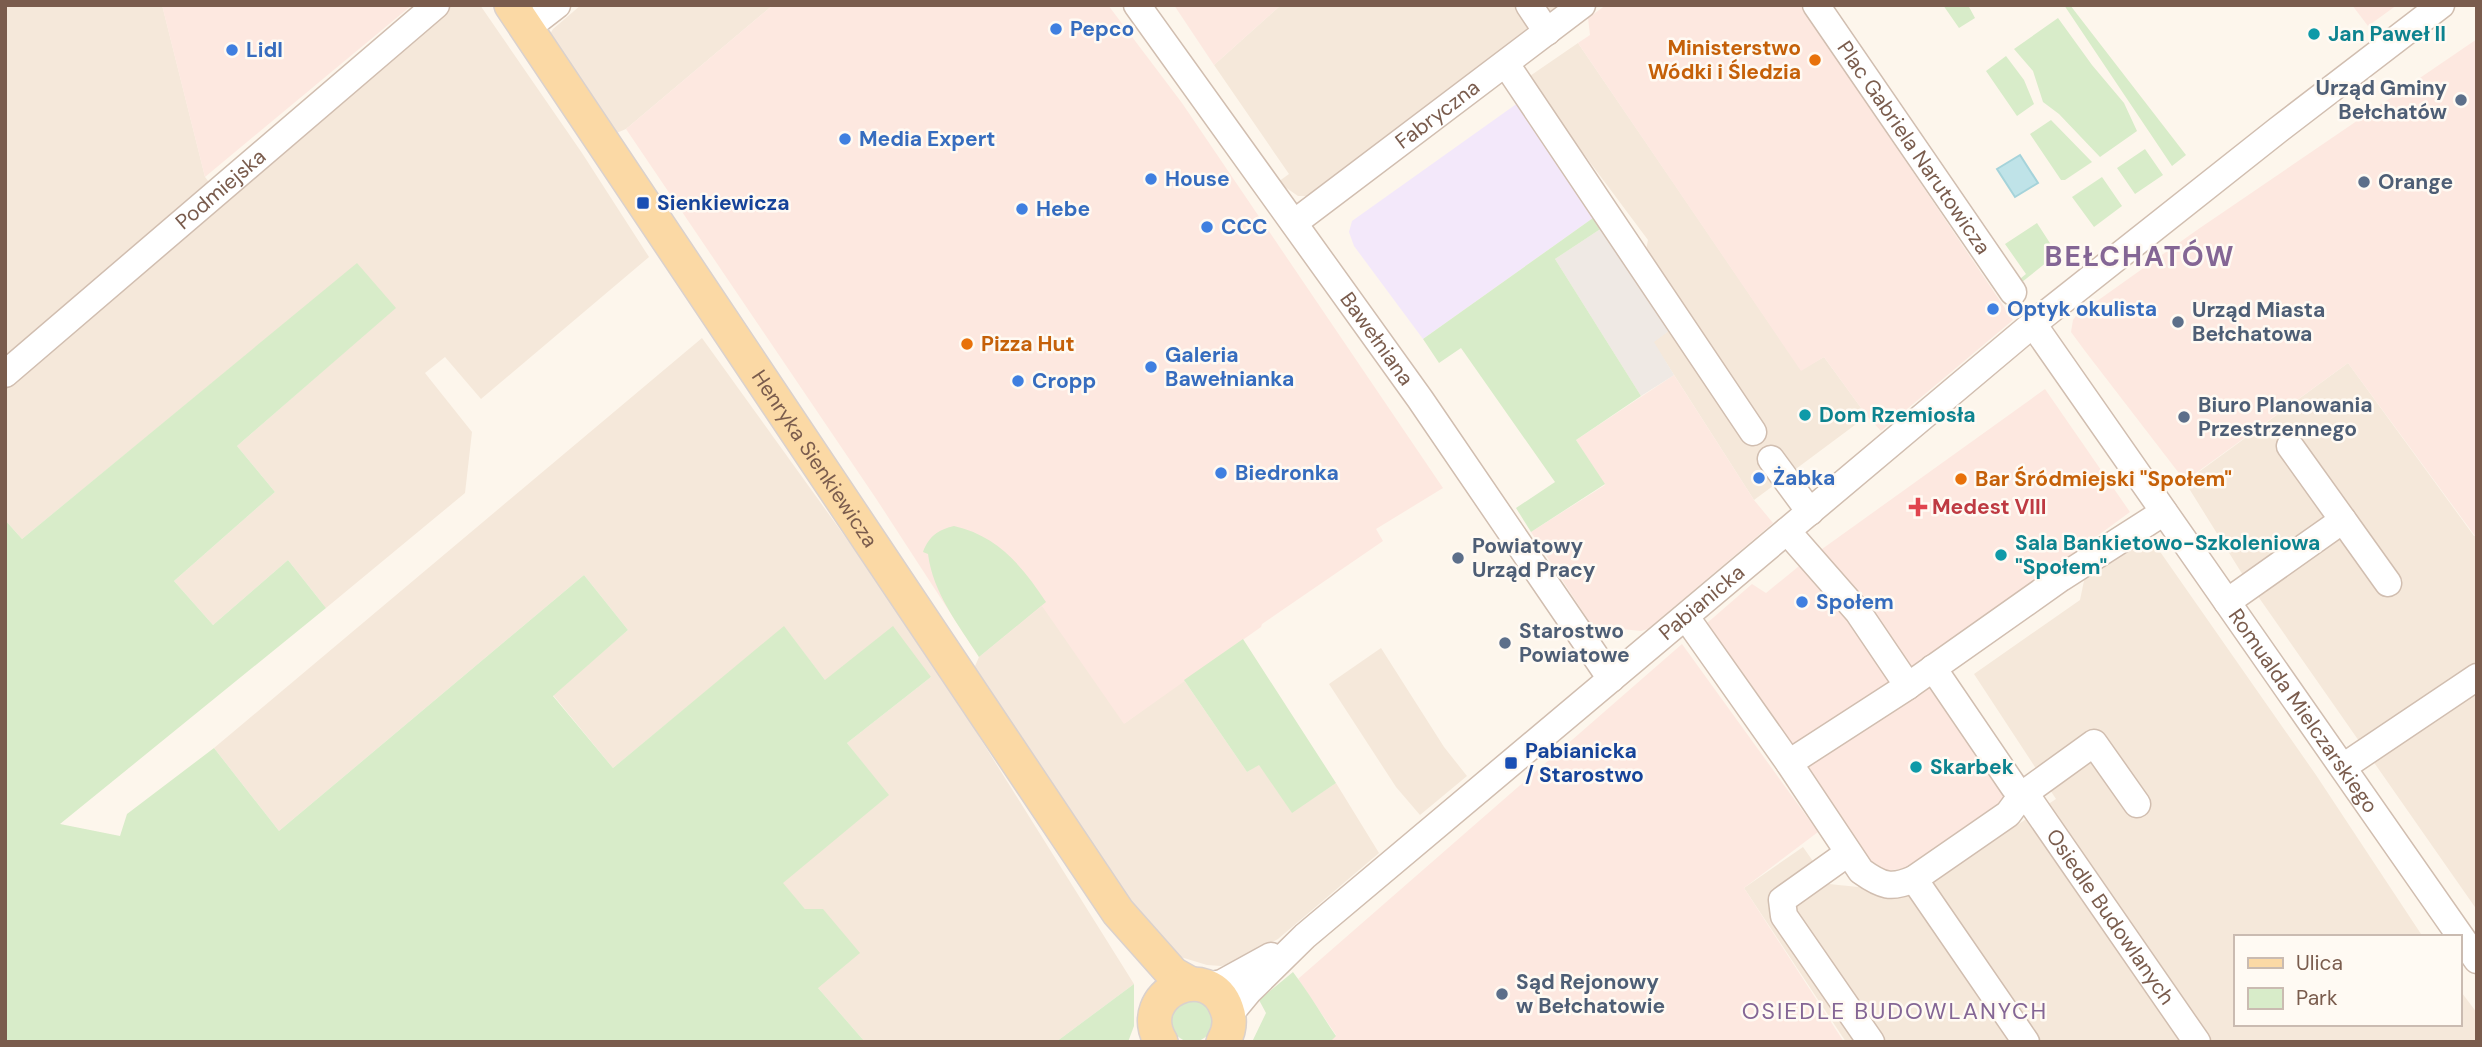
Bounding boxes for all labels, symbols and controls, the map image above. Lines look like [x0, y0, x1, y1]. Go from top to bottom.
place label: Pepco [1070, 15, 1134, 43]
place label: Jan Paweł II [2328, 20, 2446, 48]
marker: Pepco [1048, 21, 1064, 37]
marker: Jan Paweł II [2306, 26, 2322, 42]
place label: Ministerstwo Wódki i Śledzia [1648, 34, 1801, 86]
street label: Plac Gabriela Narutowicza [1831, 35, 1997, 260]
place label: Lidl [246, 36, 283, 64]
marker: Lidl [224, 42, 240, 58]
marker: Ministerstwo Wódki i Śledzia [1807, 52, 1823, 68]
street label: Fabryczna [1390, 73, 1485, 155]
place label: Urząd Gminy Bełchatów [2316, 74, 2447, 126]
marker: Urząd Gminy Bełchatów [2453, 92, 2469, 108]
place label: Media Expert [859, 125, 995, 153]
marker: Media Expert [837, 131, 853, 147]
street label: Podmiejska [170, 143, 272, 236]
place label: House [1165, 165, 1230, 193]
place label: Orange [2378, 168, 2453, 196]
marker: House [1143, 171, 1159, 187]
marker: Orange [2356, 174, 2372, 190]
place label: Sienkiewicza [657, 189, 789, 217]
marker: Sienkiewicza [635, 195, 651, 211]
place label: Hebe [1036, 195, 1090, 223]
marker: Hebe [1014, 201, 1030, 217]
place label: CCC [1221, 213, 1268, 241]
marker: CCC [1199, 219, 1215, 235]
district label: BEŁCHATÓW [2045, 238, 2235, 275]
street label: Bawełniana [1334, 286, 1420, 391]
place label: Optyk okulista [2007, 295, 2157, 323]
place label: Urząd Miasta Bełchatowa [2192, 296, 2325, 348]
marker: Optyk okulista [1985, 301, 2001, 317]
marker: Urząd Miasta Bełchatowa [2170, 314, 2186, 330]
place label: Pizza Hut [981, 330, 1075, 358]
marker: Pizza Hut [959, 336, 975, 352]
place label: Galeria Bawełnianka [1165, 341, 1294, 393]
marker: Galeria Bawełnianka [1143, 359, 1159, 375]
street label: Henryka Sienkiewicza [745, 365, 884, 553]
place label: Cropp [1032, 367, 1096, 395]
marker: Cropp [1010, 373, 1026, 389]
place label: Biuro Planowania Przestrzennego [2198, 391, 2372, 443]
place label: Dom Rzemiosła [1819, 401, 1976, 429]
marker: Dom Rzemiosła [1797, 407, 1813, 423]
marker: Biuro Planowania Przestrzennego [2176, 409, 2192, 425]
place label: Biedronka [1235, 459, 1339, 487]
place label: Żabka [1773, 464, 1835, 492]
marker: Biedronka [1213, 465, 1229, 481]
place label: Bar Śródmiejski "Społem" [1975, 465, 2232, 493]
marker: Żabka [1751, 470, 1767, 486]
marker: Bar Śródmiejski "Społem" [1953, 471, 1969, 487]
place label: Medest VIII [1932, 493, 2047, 521]
marker: Medest VIII [1910, 499, 1926, 515]
place label: Sala Bankietowo-Szkoleniowa "Społem" [2015, 529, 2320, 581]
place label: Powiatowy Urząd Pracy [1472, 532, 1596, 584]
marker: Sala Bankietowo-Szkoleniowa "Społem" [1993, 547, 2009, 563]
marker: Powiatowy Urząd Pracy [1450, 550, 1466, 566]
street label: Pabianicka [1653, 558, 1750, 647]
place label: Społem [1816, 588, 1894, 616]
marker: Społem [1794, 594, 1810, 610]
street label: Romualda Mielczarskiego [2222, 603, 2384, 819]
place label: Starostwo Powiatowe [1519, 617, 1630, 669]
marker: Starostwo Powiatowe [1497, 635, 1513, 651]
place label: Pabianicka / Starostwo [1525, 737, 1644, 789]
place label: Skarbek [1930, 753, 2014, 781]
marker: Pabianicka / Starostwo [1503, 755, 1519, 771]
marker: Skarbek [1908, 759, 1924, 775]
street label: Osiedle Budowlanych [2040, 823, 2181, 1010]
legend [2234, 935, 2461, 1026]
text: Ulica [2296, 949, 2343, 977]
place label: Sąd Rejonowy w Bełchatowie [1516, 968, 1665, 1020]
text: Park [2296, 984, 2338, 1012]
marker: Sąd Rejonowy w Bełchatowie [1494, 986, 1510, 1002]
district label: OSIEDLE BUDOWLANYCH [1742, 996, 2048, 1026]

